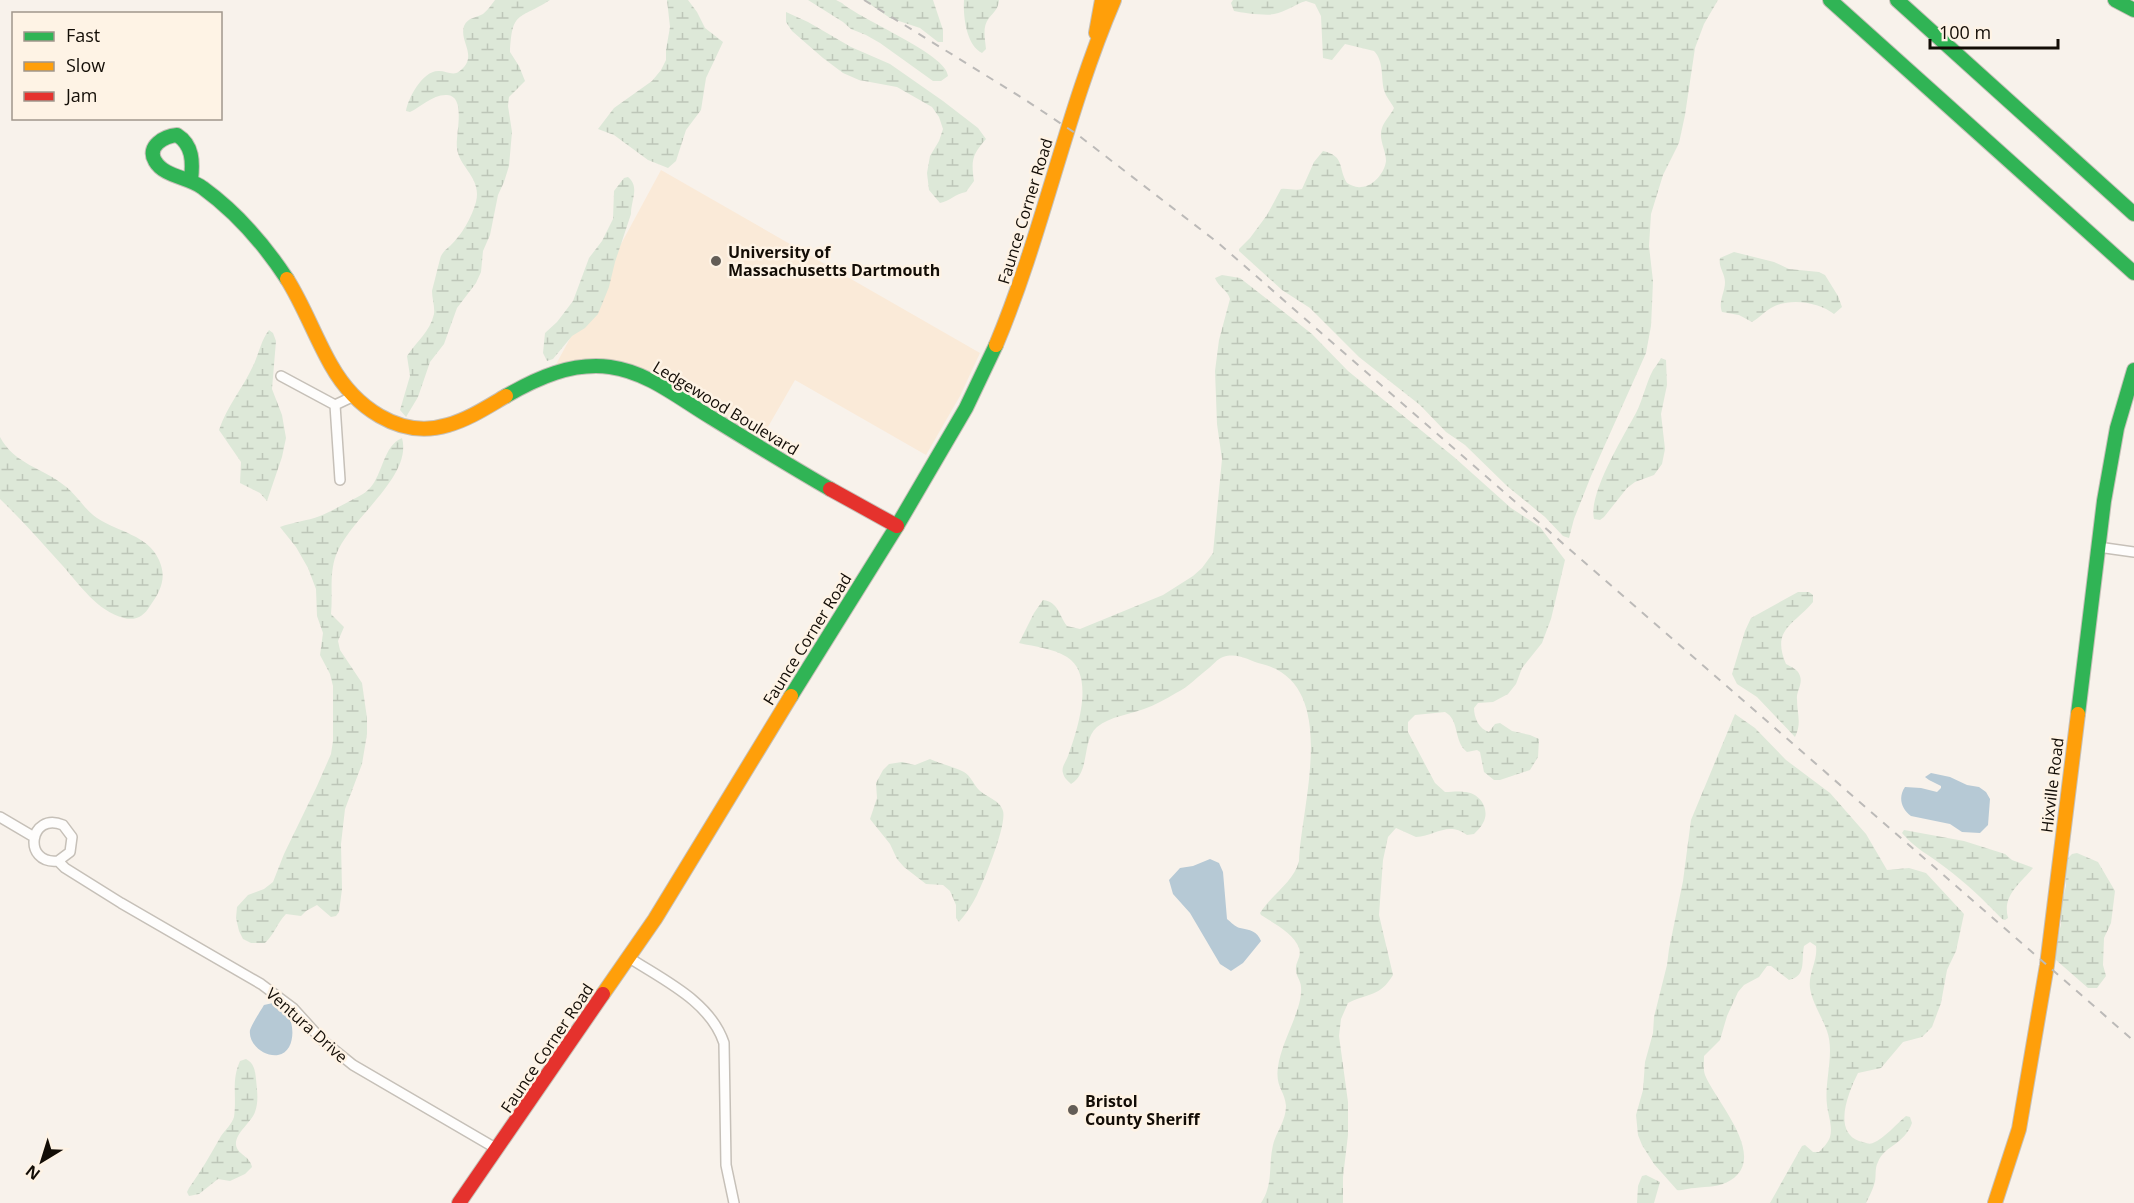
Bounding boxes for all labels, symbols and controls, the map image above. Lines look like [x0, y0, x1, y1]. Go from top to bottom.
legend [12, 12, 222, 120]
scale bar [1930, 12, 2058, 50]
text: 100 m [1939, 20, 1991, 44]
text: Fast [66, 23, 100, 47]
text: Slow [66, 53, 105, 77]
text: Jam [64, 83, 98, 107]
street label: Faunce Corner Road [992, 135, 1058, 287]
place label: University of Massachusetts Dartmouth [728, 241, 940, 281]
marker: University of Massachusetts Dartmouth [709, 254, 723, 268]
street label: Ledgewood Boulevard [649, 356, 803, 460]
street label: Faunce Corner Road [758, 569, 856, 709]
street label: Hixville Road [2035, 736, 2069, 834]
street label: Faunce Corner Road [496, 979, 598, 1117]
street label: Ventura Drive [262, 982, 352, 1068]
place label: Bristol County Sheriff [1085, 1090, 1201, 1130]
marker: Bristol County Sheriff [1066, 1103, 1080, 1117]
north arrow [12, 1131, 72, 1191]
text: N [21, 1160, 45, 1185]

